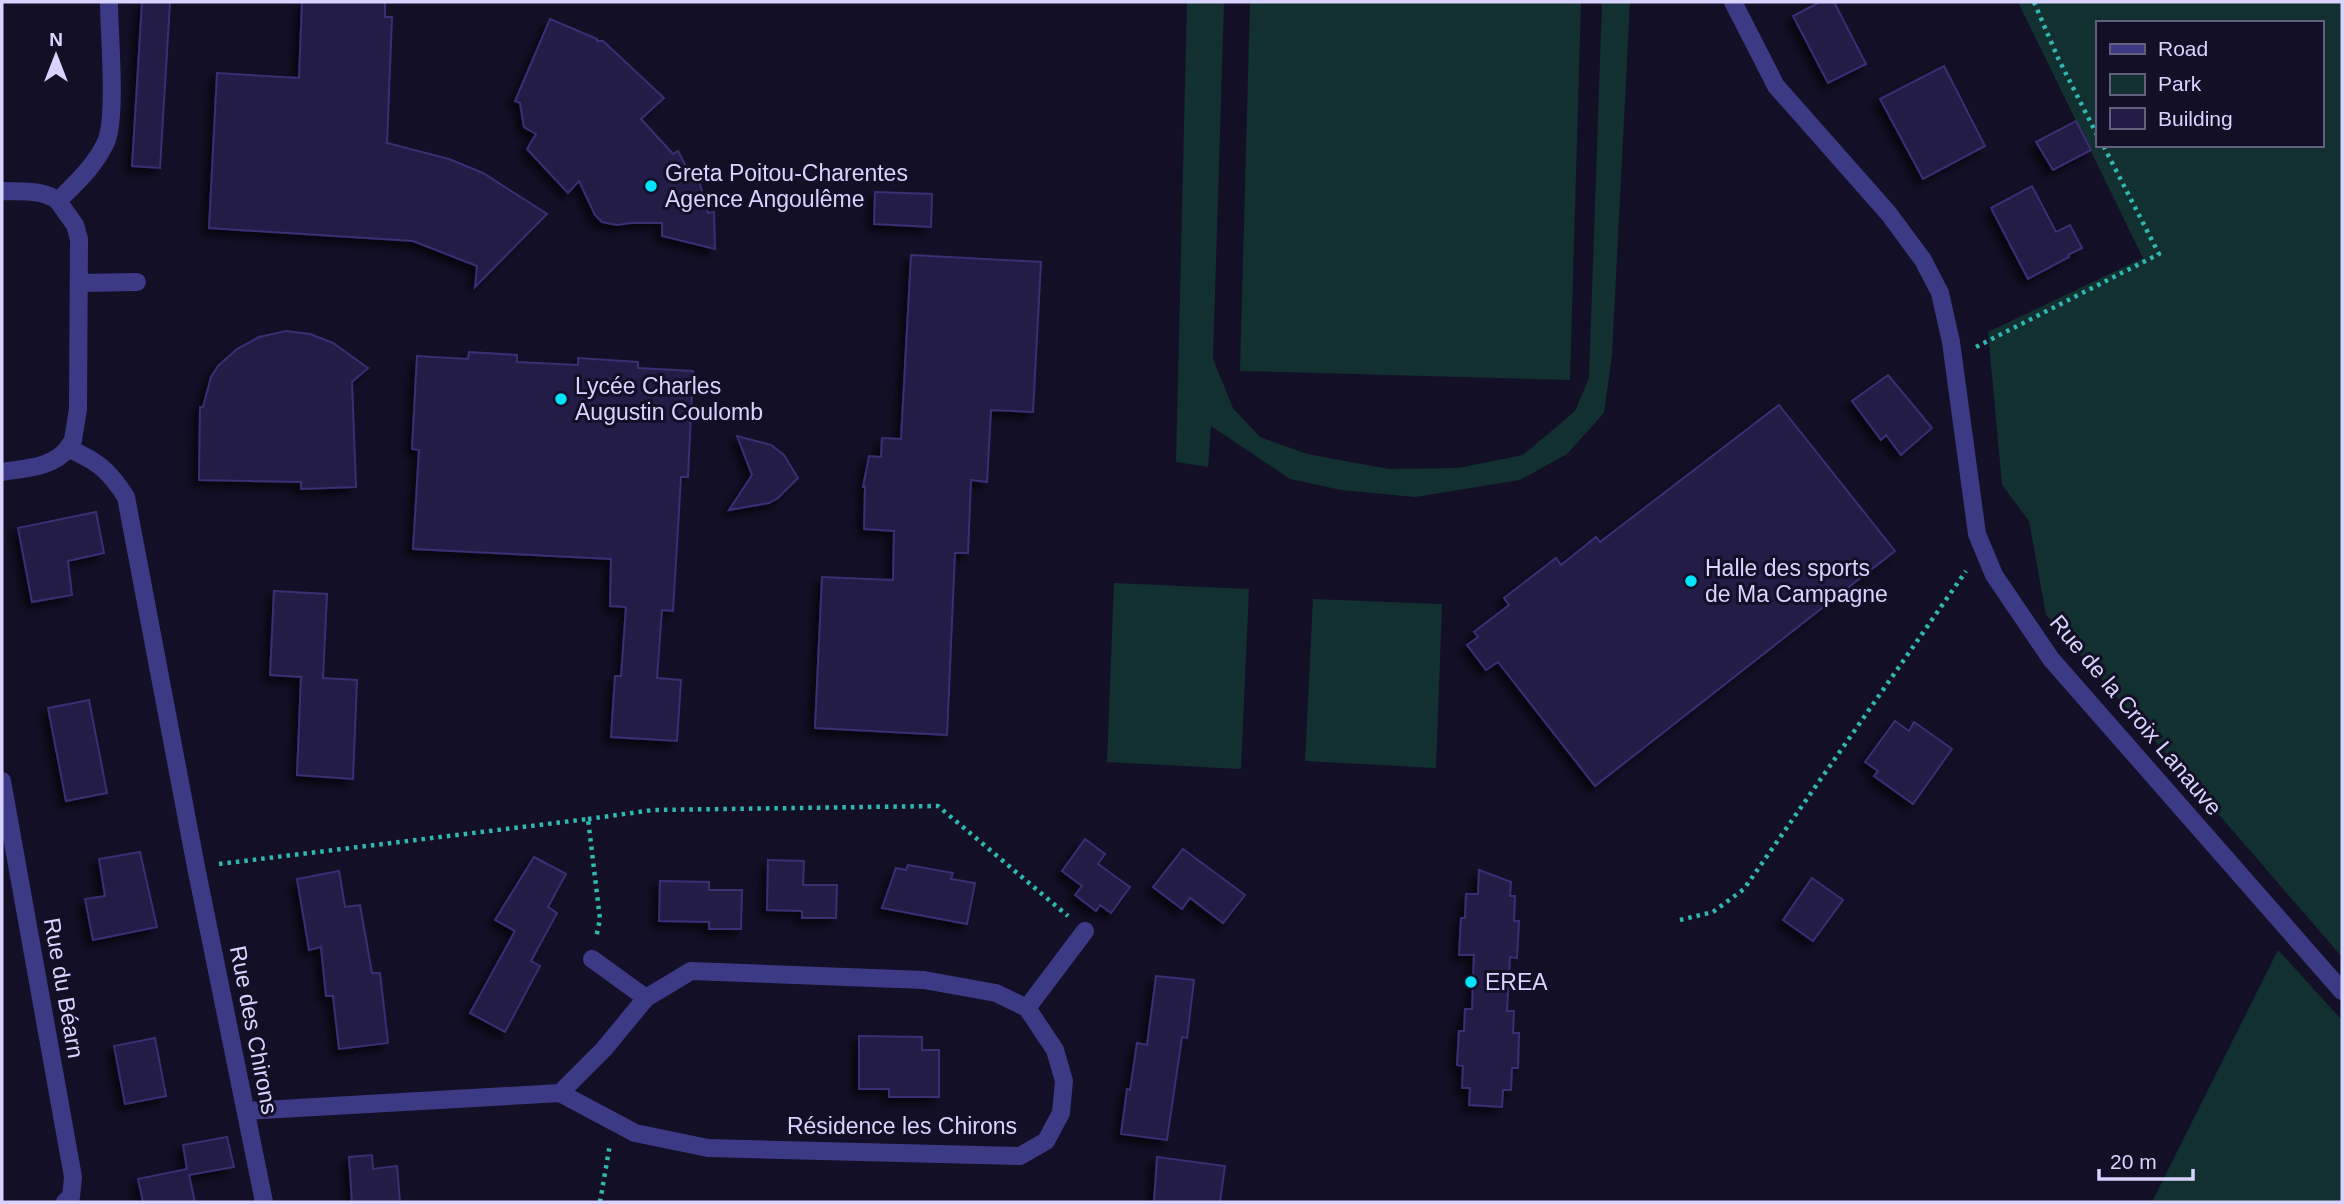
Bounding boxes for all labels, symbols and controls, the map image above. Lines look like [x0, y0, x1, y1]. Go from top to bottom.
north arrow [21, 21, 91, 91]
legend [2096, 21, 2323, 147]
text: N [49, 29, 63, 50]
text: Road [2158, 37, 2208, 60]
text: Park [2158, 72, 2202, 95]
text: Building [2158, 107, 2233, 130]
place label: Greta Poitou-Charentes Agence Angoulême [665, 160, 908, 212]
marker: Greta Poitou-Charentes Agence Angoulême [643, 178, 659, 194]
place label: Lycée Charles Augustin Coulomb [575, 373, 763, 425]
marker: Lycée Charles Augustin Coulomb [553, 391, 569, 407]
place label: Halle des sports de Ma Campagne [1705, 555, 1888, 607]
marker: Halle des sports de Ma Campagne [1683, 573, 1699, 589]
street label: Rue de la Croix Lanauve [2045, 610, 2227, 820]
street label: Rue du Béarn [39, 916, 89, 1060]
street label: Rue des Chirons [225, 943, 283, 1117]
place label: EREA [1485, 969, 1548, 995]
marker: EREA [1463, 974, 1479, 990]
street label: Résidence les Chirons [787, 1113, 1017, 1139]
scale bar [2099, 1138, 2194, 1182]
text: 20 m [2110, 1150, 2157, 1173]

